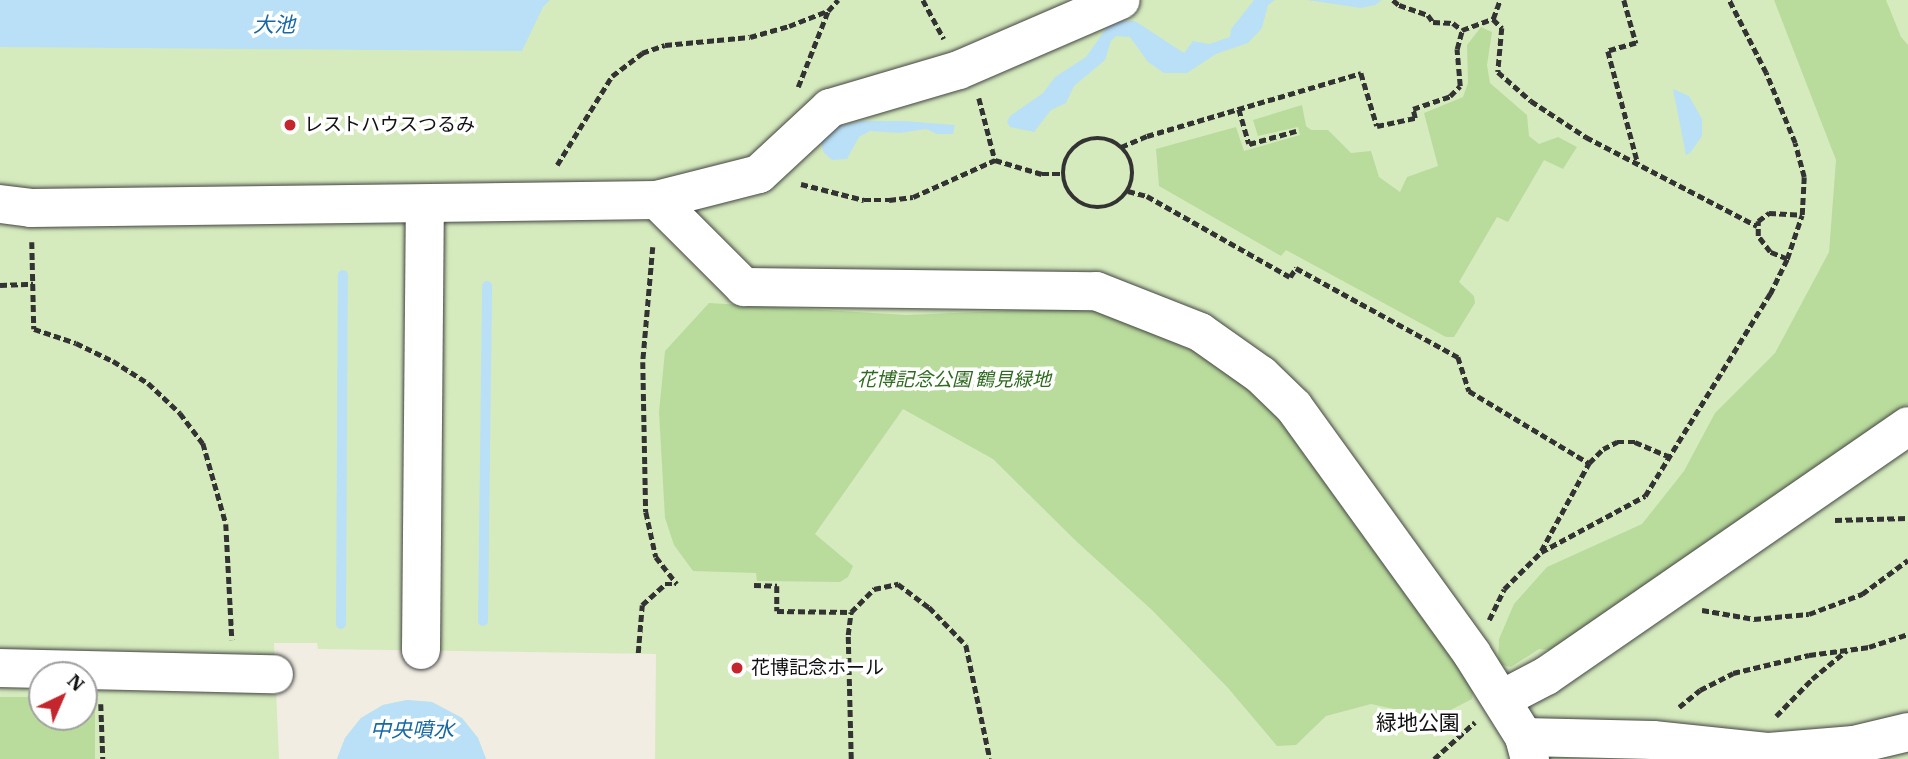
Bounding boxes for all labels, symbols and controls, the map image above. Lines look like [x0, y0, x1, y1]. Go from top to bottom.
water label: 大池 [253, 11, 295, 37]
place label: レストハウスつるみ [304, 114, 475, 136]
marker: レストハウスつるみ [282, 117, 298, 133]
park label: 花博記念公園 鶴見緑地 [857, 369, 1051, 391]
place label: 花博記念ホール [751, 657, 884, 679]
marker: 花博記念ホール [729, 660, 745, 676]
north arrow [28, 661, 98, 731]
text: N [62, 668, 90, 696]
district label: 緑地公園 [1376, 709, 1460, 735]
water label: 中央噴水 [370, 716, 454, 742]

